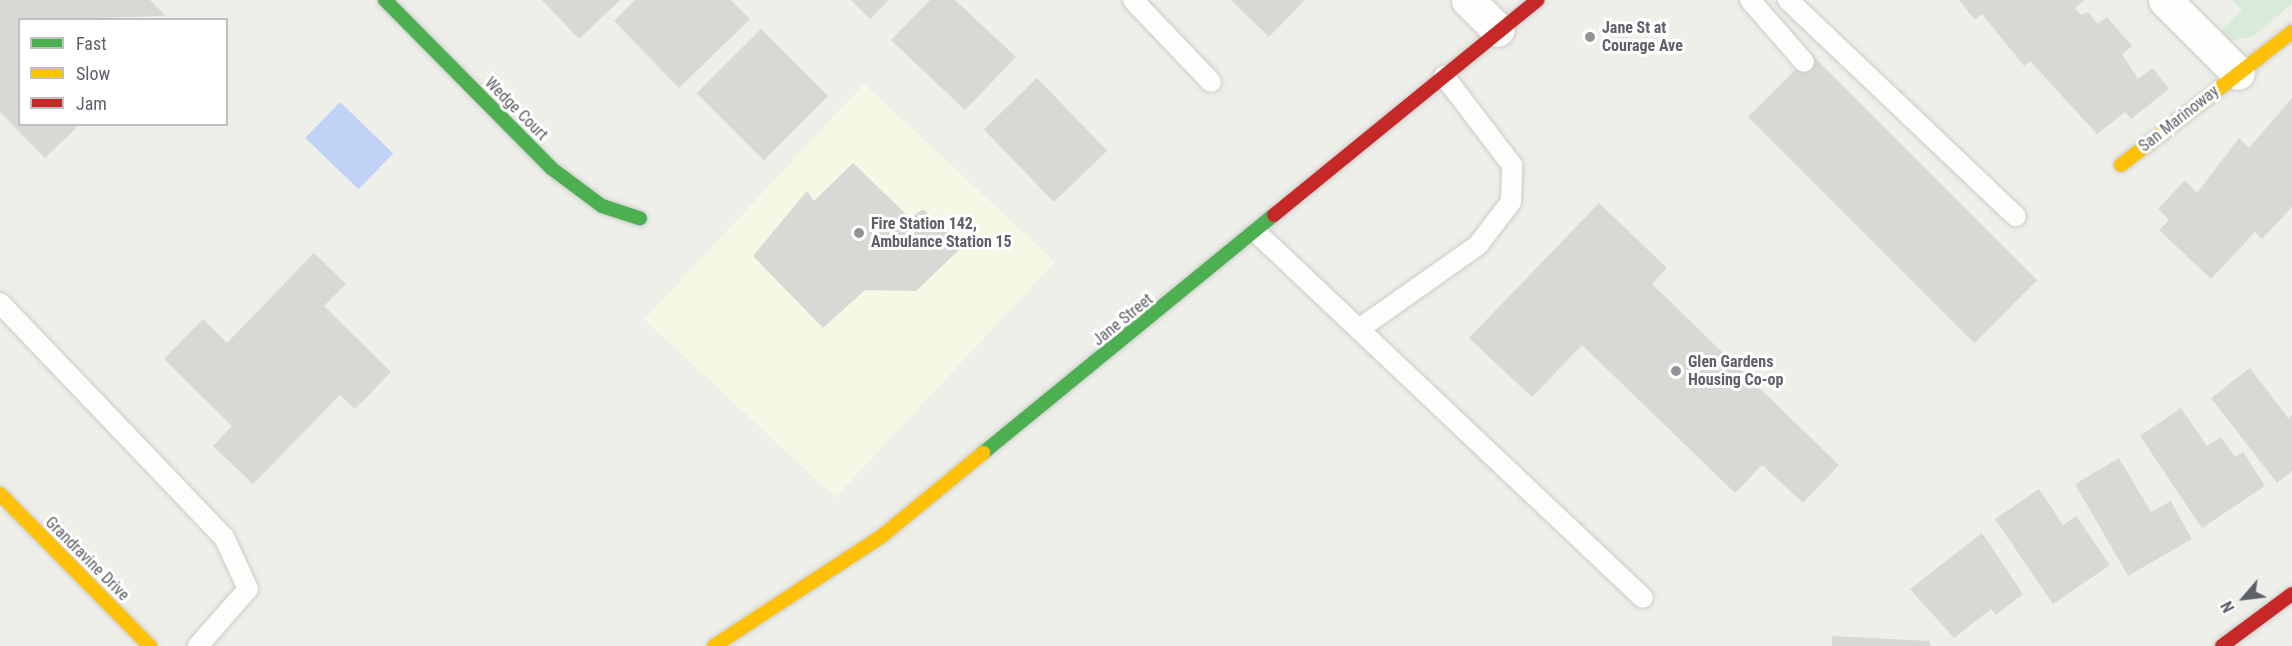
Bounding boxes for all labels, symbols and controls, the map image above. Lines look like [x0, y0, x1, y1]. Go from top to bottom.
legend [18, 18, 228, 126]
place label: Jane St at Courage Ave [1602, 18, 1683, 56]
marker: Jane St at Courage Ave [1583, 30, 1597, 44]
text: Fast [76, 33, 107, 54]
text: Slow [76, 63, 110, 84]
street label: Wedge Court [480, 73, 552, 145]
street label: San Marinoway [2135, 82, 2223, 156]
text: Jam [76, 93, 107, 114]
place label: Fire Station 142, Ambulance Station 15 [871, 214, 1012, 252]
marker: Fire Station 142, Ambulance Station 15 [852, 226, 866, 240]
street label: Jane Street [1089, 290, 1157, 350]
place label: Glen Gardens Housing Co-op [1688, 352, 1783, 390]
marker: Glen Gardens Housing Co-op [1669, 364, 1683, 378]
street label: Grandravine Drive [41, 513, 133, 605]
north arrow [2214, 568, 2274, 628]
text: N [2217, 598, 2238, 615]

